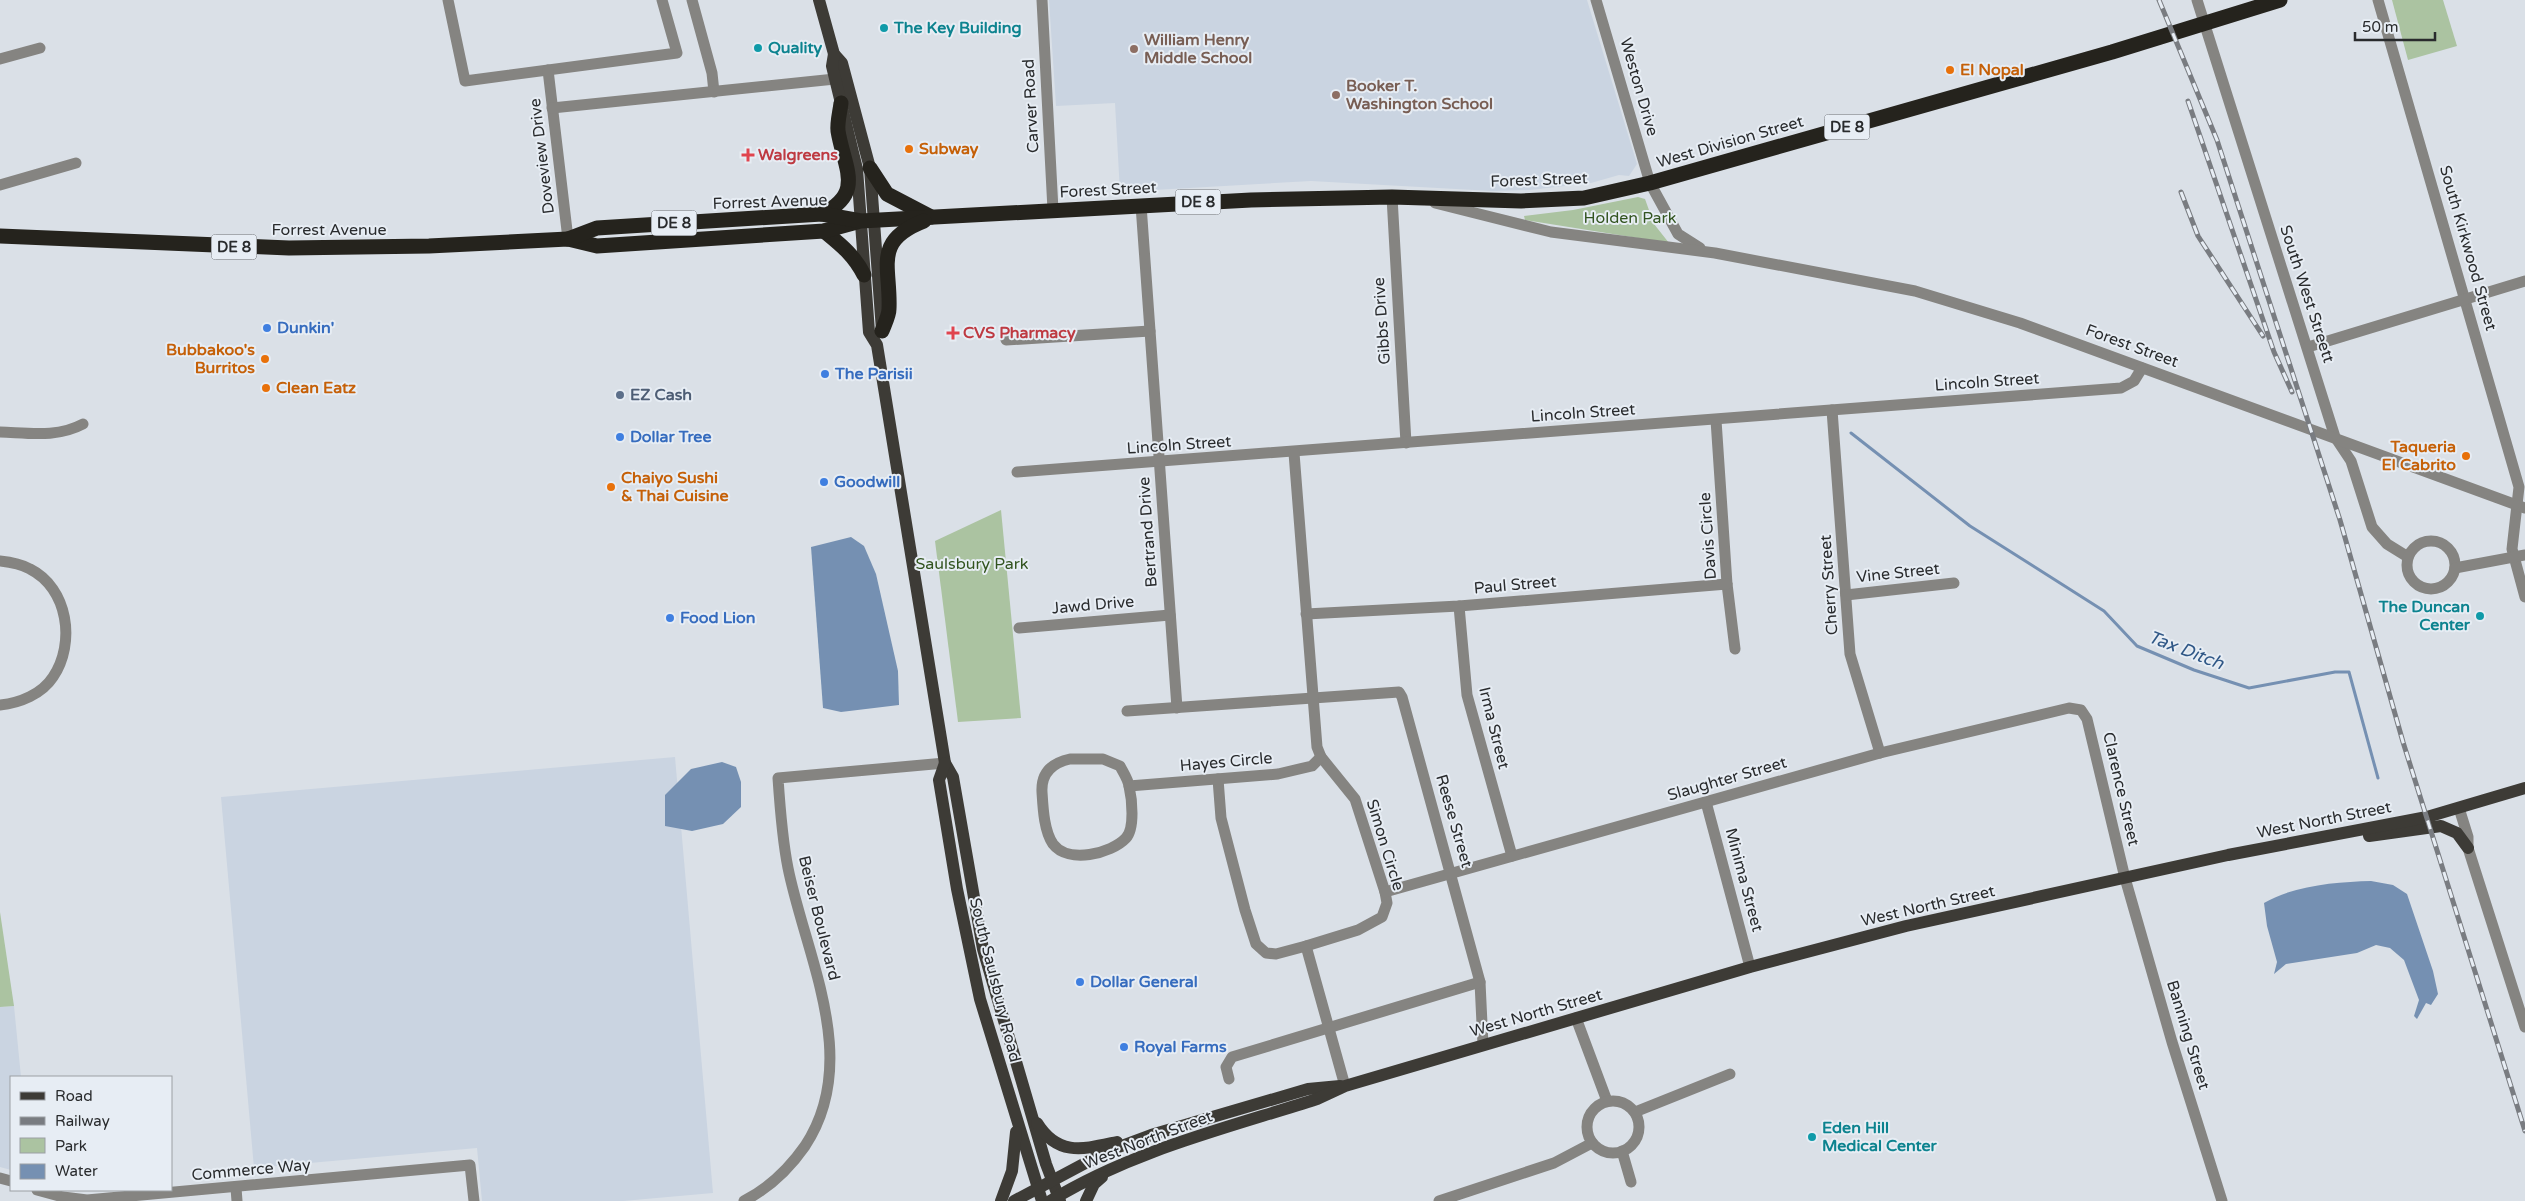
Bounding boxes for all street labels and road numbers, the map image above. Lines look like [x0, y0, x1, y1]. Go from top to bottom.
street label: Weston Drive [1615, 36, 1663, 138]
street label: Carver Road [1019, 58, 1043, 154]
street label: Doveview Drive [525, 97, 559, 215]
street label: West Division Street [1654, 111, 1806, 173]
road number: DE 8 [1824, 114, 1870, 140]
street label: South Kirkwood Street [2435, 163, 2501, 333]
street label: Forest Street [1490, 168, 1588, 192]
street label: Forest Street [1059, 177, 1157, 203]
street label: Forrest Avenue [712, 190, 828, 214]
road number: DE 8 [1176, 190, 1220, 214]
road number: DE 8 [652, 210, 696, 236]
street label: Forrest Avenue [271, 220, 387, 240]
street label: South West Streett [2275, 223, 2339, 365]
road number: DE 8 [212, 234, 256, 260]
street label: Gibbs Drive [1369, 277, 1395, 365]
street label: Forest Street [2083, 320, 2181, 372]
street label: Lincoln Street [1934, 368, 2040, 396]
street label: Lincoln Street [1530, 399, 1636, 427]
street label: Lincoln Street [1126, 431, 1232, 459]
street label: Bertrand Drive [1134, 476, 1162, 588]
street label: Davis Circle [1695, 492, 1721, 580]
street label: Cherry Street [1816, 534, 1842, 636]
street label: Vine Street [1855, 559, 1941, 587]
street label: Paul Street [1473, 571, 1557, 599]
street label: Jawd Drive [1051, 591, 1135, 619]
street label: Irma Street [1474, 685, 1514, 771]
street label: Clarence Street [2098, 730, 2144, 848]
street label: Hayes Circle [1179, 748, 1273, 776]
street label: Slaughter Street [1665, 752, 1789, 806]
street label: Reese Street [1431, 772, 1477, 870]
street label: Simon Circle [1362, 797, 1408, 893]
street label: West North Street [2255, 797, 2393, 843]
street label: Minima Street [1721, 826, 1767, 934]
street label: Beiser Boulevard [794, 854, 844, 982]
street label: West North Street [1859, 881, 1997, 931]
street label: South Saulsbury Road [965, 896, 1025, 1064]
street label: Banning Street [2162, 978, 2214, 1092]
street label: West North Street [1468, 985, 1604, 1041]
street label: West North Street [1081, 1106, 1215, 1174]
street label: Commerce Way [191, 1155, 312, 1185]

